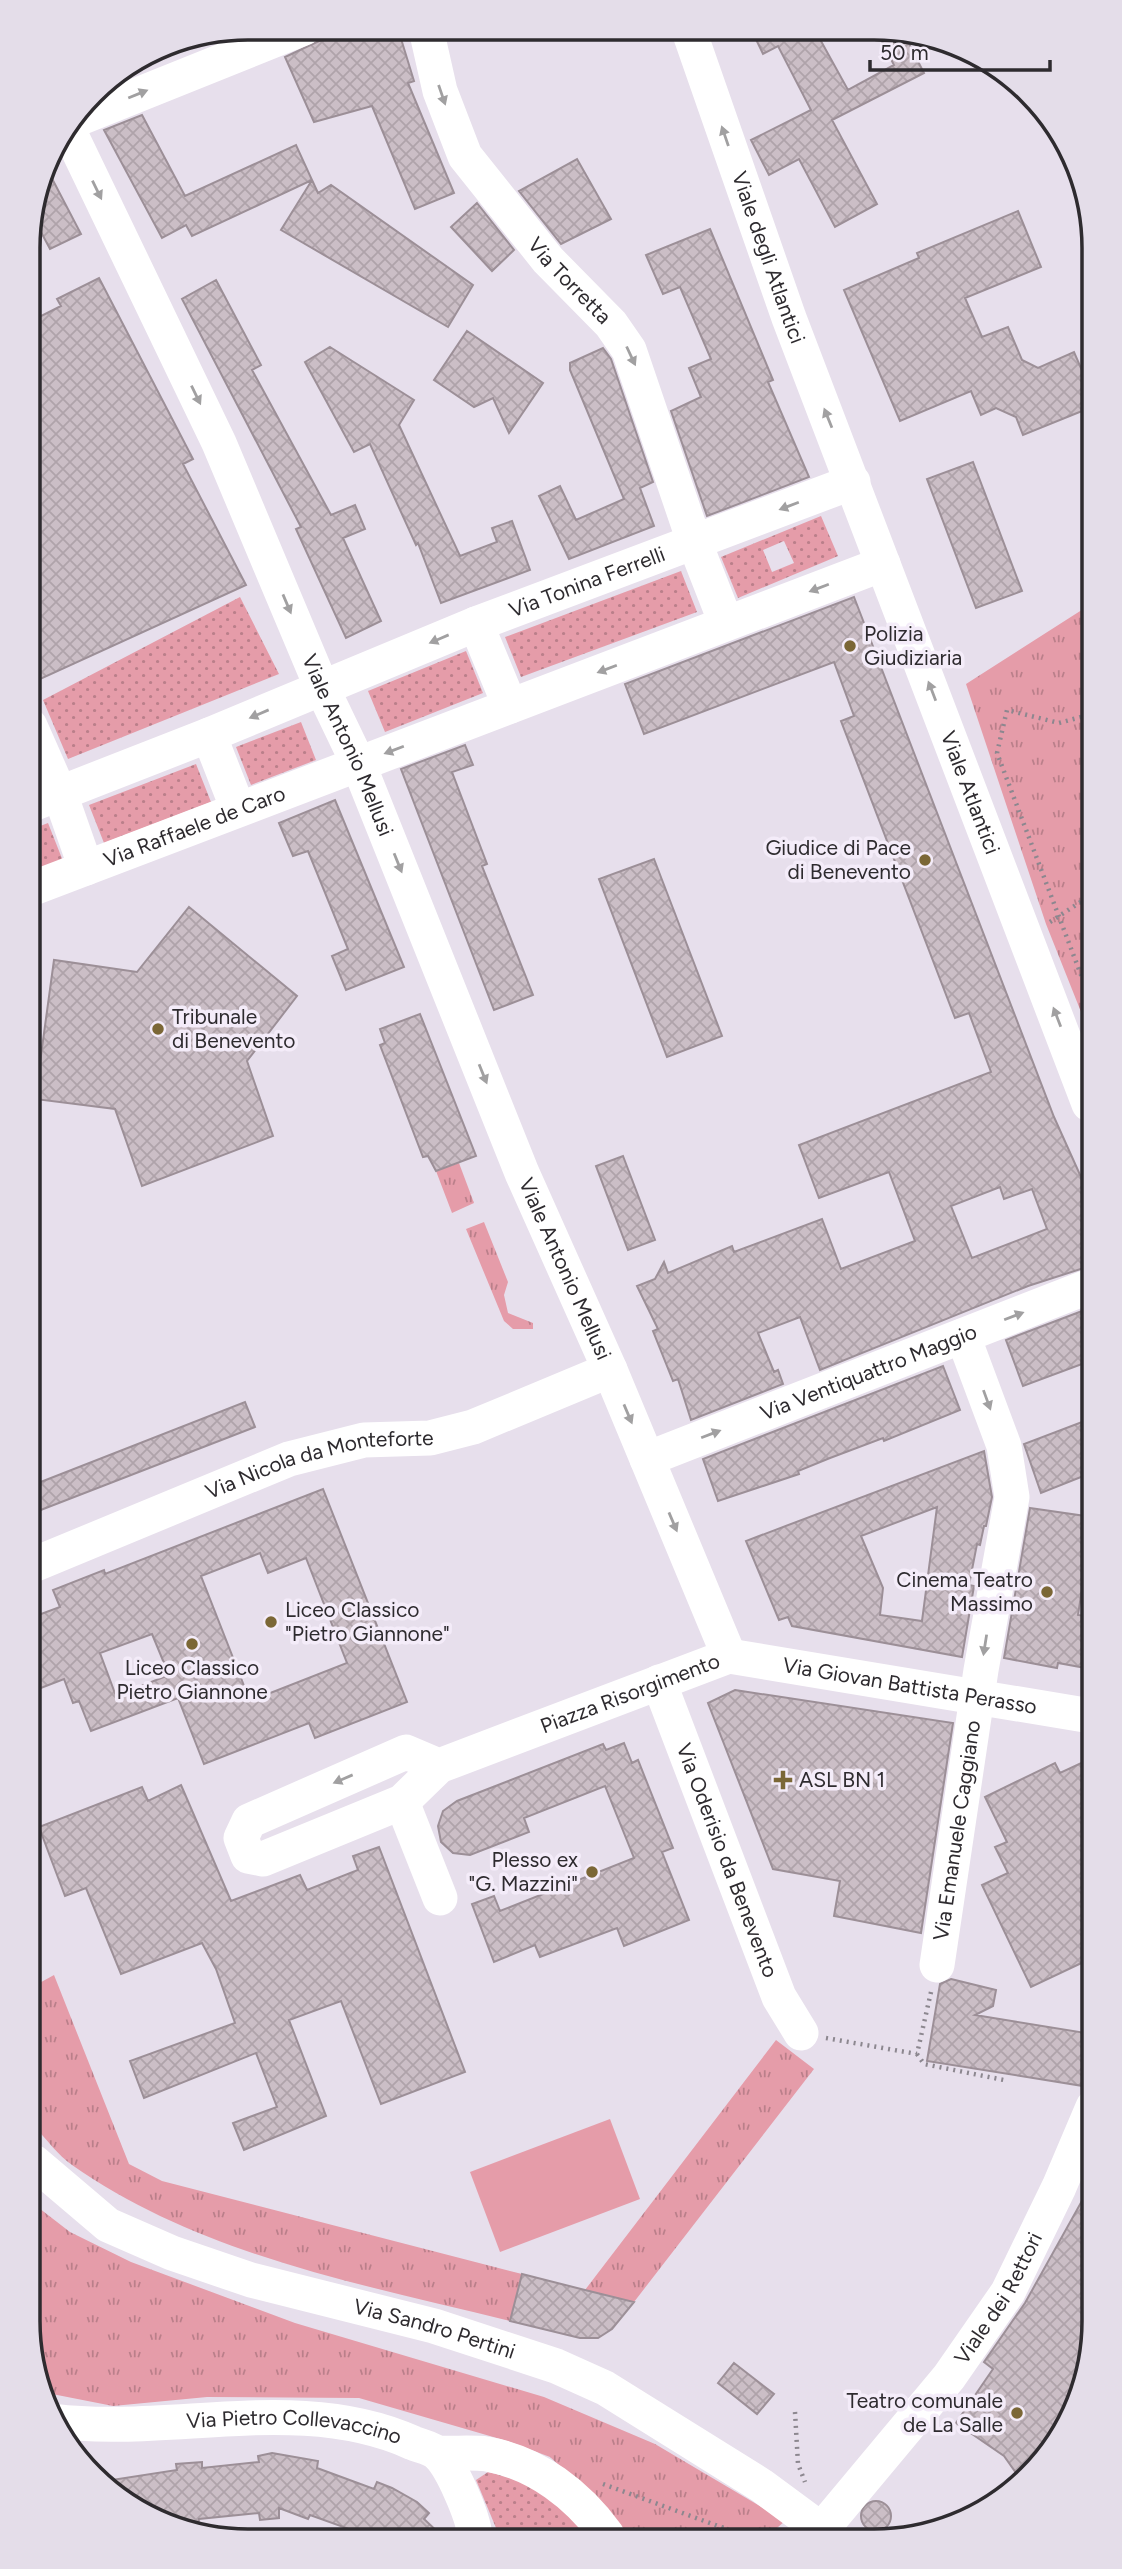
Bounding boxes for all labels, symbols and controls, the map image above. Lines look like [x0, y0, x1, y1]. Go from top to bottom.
scale bar [870, 28, 1050, 72]
text: 50 m [880, 40, 929, 65]
one-way arrow [437, 85, 448, 106]
one-way arrow [128, 89, 149, 100]
one-way arrow [719, 125, 730, 146]
street label: Viale degli Atlantici [727, 168, 811, 347]
one-way arrow [92, 180, 103, 200]
street label: Via Torretta [523, 232, 617, 329]
one-way arrow [625, 346, 637, 366]
one-way arrow [190, 385, 202, 405]
one-way arrow [823, 408, 834, 429]
one-way arrow [779, 500, 800, 511]
street label: Via Tonina Ferrelli [505, 541, 668, 622]
one-way arrow [809, 583, 830, 594]
one-way arrow [281, 594, 292, 615]
place label: Polizia Giudiziaria [864, 621, 962, 670]
one-way arrow [429, 634, 450, 645]
marker: Polizia Giudiziaria [842, 638, 858, 654]
street label: Viale Antonio Mellusi [297, 650, 399, 840]
one-way arrow [596, 664, 617, 675]
one-way arrow [926, 680, 937, 701]
one-way arrow [248, 709, 269, 720]
street label: Viale Atlantici [936, 727, 1005, 858]
one-way arrow [383, 744, 404, 755]
street label: Via Raffaele de Caro [100, 780, 289, 872]
place label: Giudice di Pace di Benevento [765, 835, 911, 884]
marker: Giudice di Pace di Benevento [917, 852, 933, 868]
one-way arrow [393, 853, 404, 874]
place label: Tribunale di Benevento [172, 1004, 296, 1053]
one-way arrow [1052, 1007, 1063, 1028]
marker: Tribunale di Benevento [150, 1021, 166, 1037]
one-way arrow [477, 1064, 488, 1085]
street label: Viale Antonio Mellusi [514, 1174, 617, 1363]
one-way arrow [1003, 1310, 1024, 1321]
street label: Via Ventiquattro Maggio [757, 1318, 980, 1425]
one-way arrow [981, 1389, 992, 1410]
one-way arrow [623, 1404, 634, 1425]
street label: Via Nicola da Monteforte [202, 1425, 434, 1504]
one-way arrow [700, 1428, 721, 1439]
one-way arrow [667, 1512, 679, 1532]
place label: Cinema Teatro Massimo [896, 1567, 1033, 1616]
marker: Cinema Teatro Massimo [1039, 1584, 1055, 1600]
place label: Liceo Classico "Pietro Giannone" [285, 1597, 450, 1646]
marker: Liceo Classico "Pietro Giannone" [263, 1614, 279, 1630]
one-way arrow [979, 1634, 990, 1656]
marker: Liceo Classico Pietro Giannone [184, 1636, 200, 1652]
street label: Piazza Risorgimento [537, 1648, 723, 1738]
street label: Via Giovan Battista Perasso [781, 1652, 1039, 1719]
place label: Liceo Classico Pietro Giannone [116, 1655, 268, 1704]
street label: Via Emanuele Caggiano [928, 1718, 985, 1942]
street label: Via Oderisio da Benevento [671, 1740, 783, 1981]
place label: ASL BN 1 [799, 1767, 885, 1792]
marker: ASL BN 1 [773, 1770, 793, 1790]
one-way arrow [332, 1774, 353, 1785]
place label: Plesso ex "G. Mazzini" [468, 1847, 578, 1896]
marker: Plesso ex "G. Mazzini" [584, 1864, 600, 1880]
street label: Viale dei Rettori [949, 2228, 1047, 2369]
street label: Via Sandro Pertini [351, 2293, 519, 2364]
place label: Teatro comunale de La Salle [846, 2388, 1003, 2437]
street label: Via Pietro Collevaccino [185, 2405, 405, 2449]
marker: Teatro comunale de La Salle [1009, 2405, 1025, 2421]

